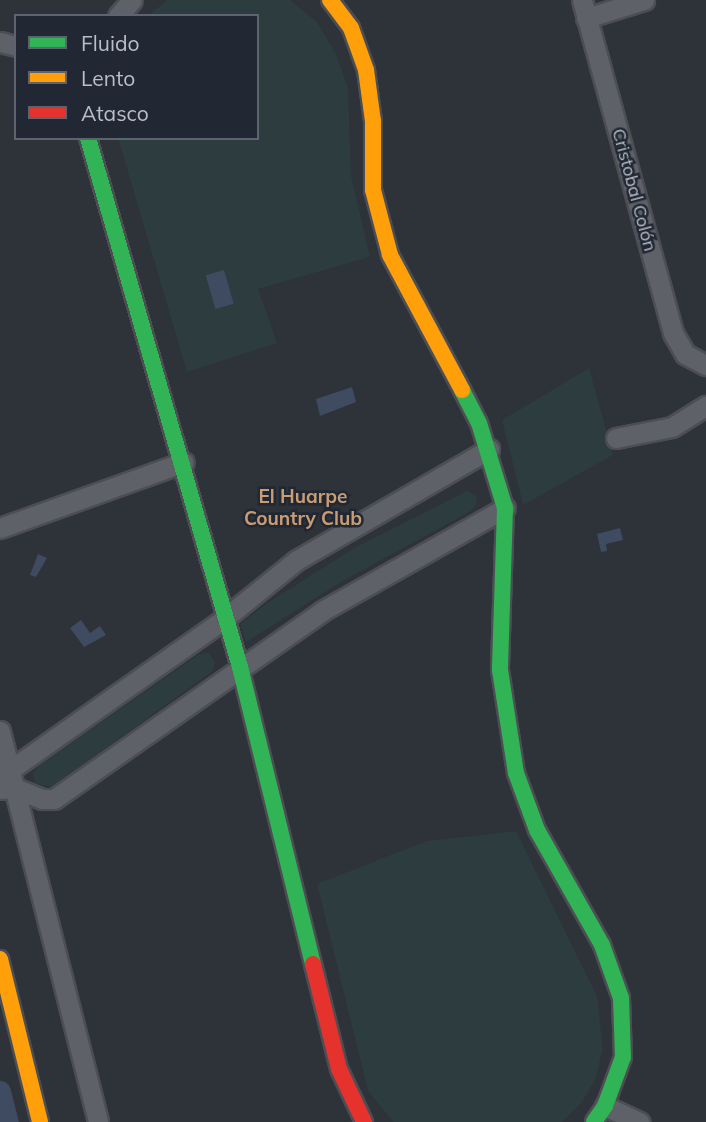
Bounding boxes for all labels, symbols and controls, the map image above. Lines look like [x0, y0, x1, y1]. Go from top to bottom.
legend [14, 14, 259, 140]
text: Fluido [81, 30, 140, 56]
text: Lento [81, 65, 135, 91]
text: Atasco [81, 100, 149, 126]
street label: Cristobal Colón [607, 126, 661, 254]
district label: El Huarpe Country Club [244, 486, 362, 530]

